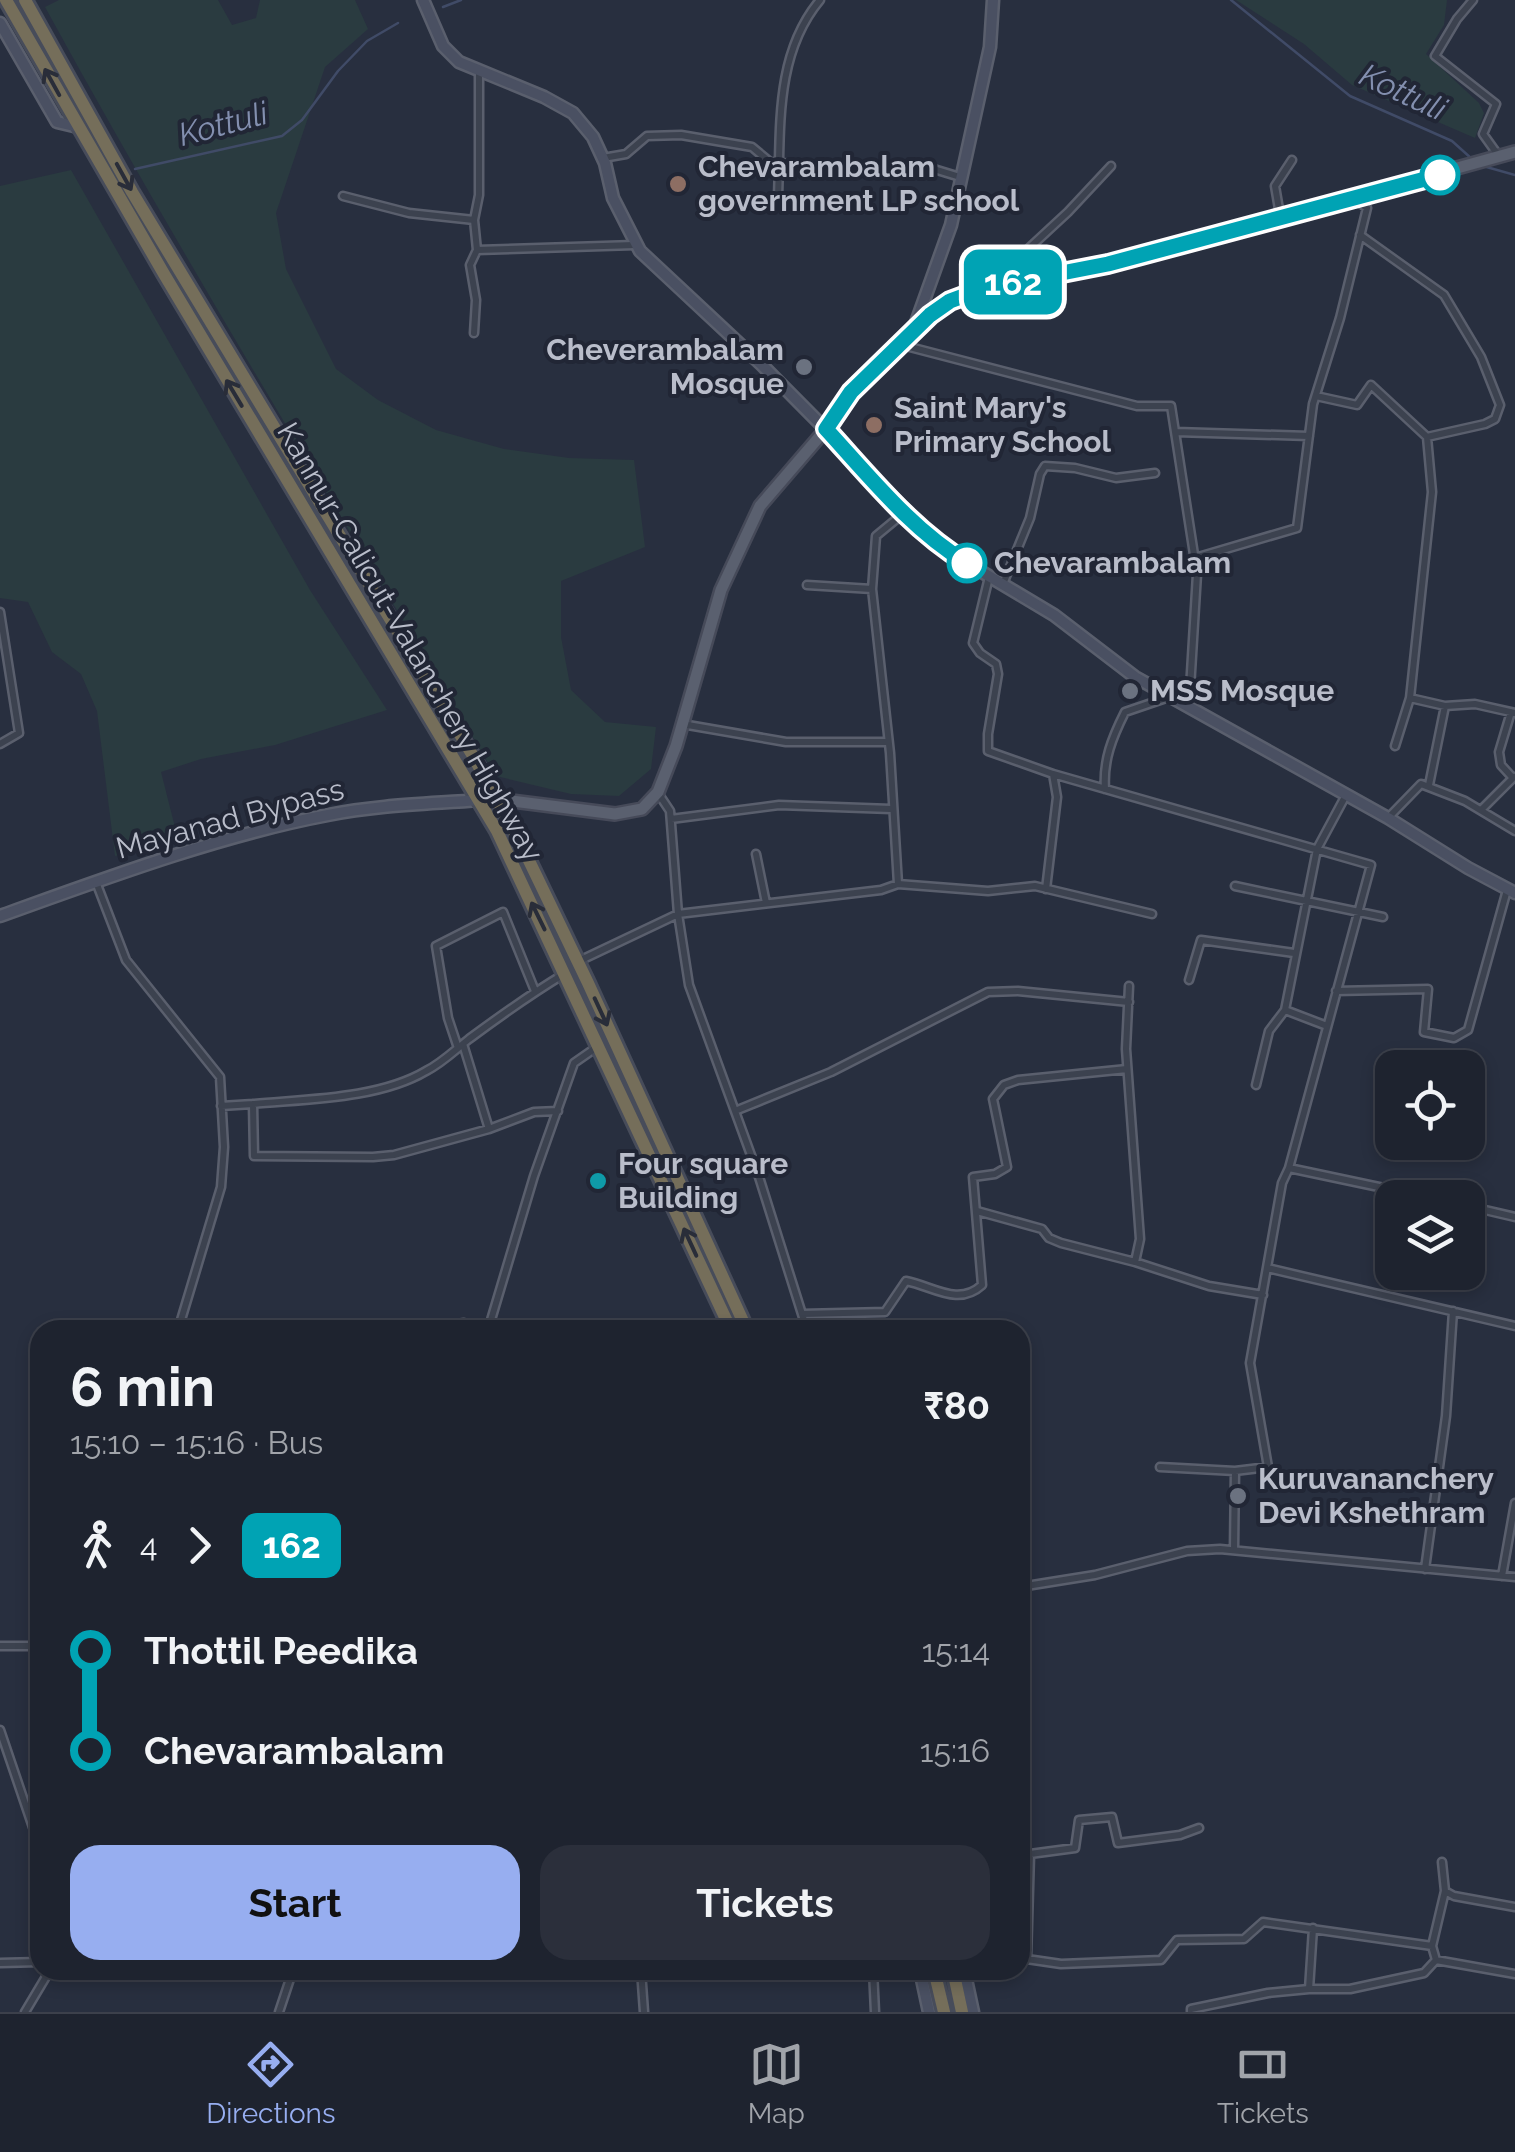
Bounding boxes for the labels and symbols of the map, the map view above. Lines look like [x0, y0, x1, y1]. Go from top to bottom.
water label: Kottuli [1354, 56, 1453, 128]
one-way arrow [41, 68, 61, 98]
water label: Kottuli [174, 94, 273, 153]
place label: Chevarambalam government LP school [698, 149, 1020, 218]
unlabelled marker [1421, 156, 1459, 194]
one-way arrow [114, 162, 134, 191]
marker: Chevarambalam government LP school [667, 173, 689, 195]
line badge: 162 [956, 250, 1070, 314]
place label: Cheverambalam Mosque [546, 332, 784, 401]
marker: Cheverambalam Mosque [793, 356, 815, 378]
one-way arrow [224, 379, 244, 408]
place label: Saint Mary's Primary School [894, 390, 1111, 459]
marker: Saint Mary's Primary School [863, 414, 885, 436]
street label: Kannur-Calicut-Valanchery Highway [270, 416, 551, 867]
marker: Chevarambalam [948, 544, 986, 582]
place label: Chevarambalam [994, 545, 1231, 580]
place label: MSS Mosque [1150, 673, 1334, 708]
marker: MSS Mosque [1119, 680, 1141, 702]
street label: Mayanad Bypass [112, 771, 348, 866]
one-way arrow [527, 901, 546, 931]
one-way arrow [593, 997, 612, 1027]
place label: Four square Building [618, 1146, 788, 1215]
marker: Four square Building [587, 1170, 609, 1192]
one-way arrow [680, 1227, 699, 1257]
place label: Kuruvananchery Devi Kshethram [1258, 1461, 1495, 1530]
marker: Kuruvananchery Devi Kshethram [1227, 1485, 1249, 1507]

